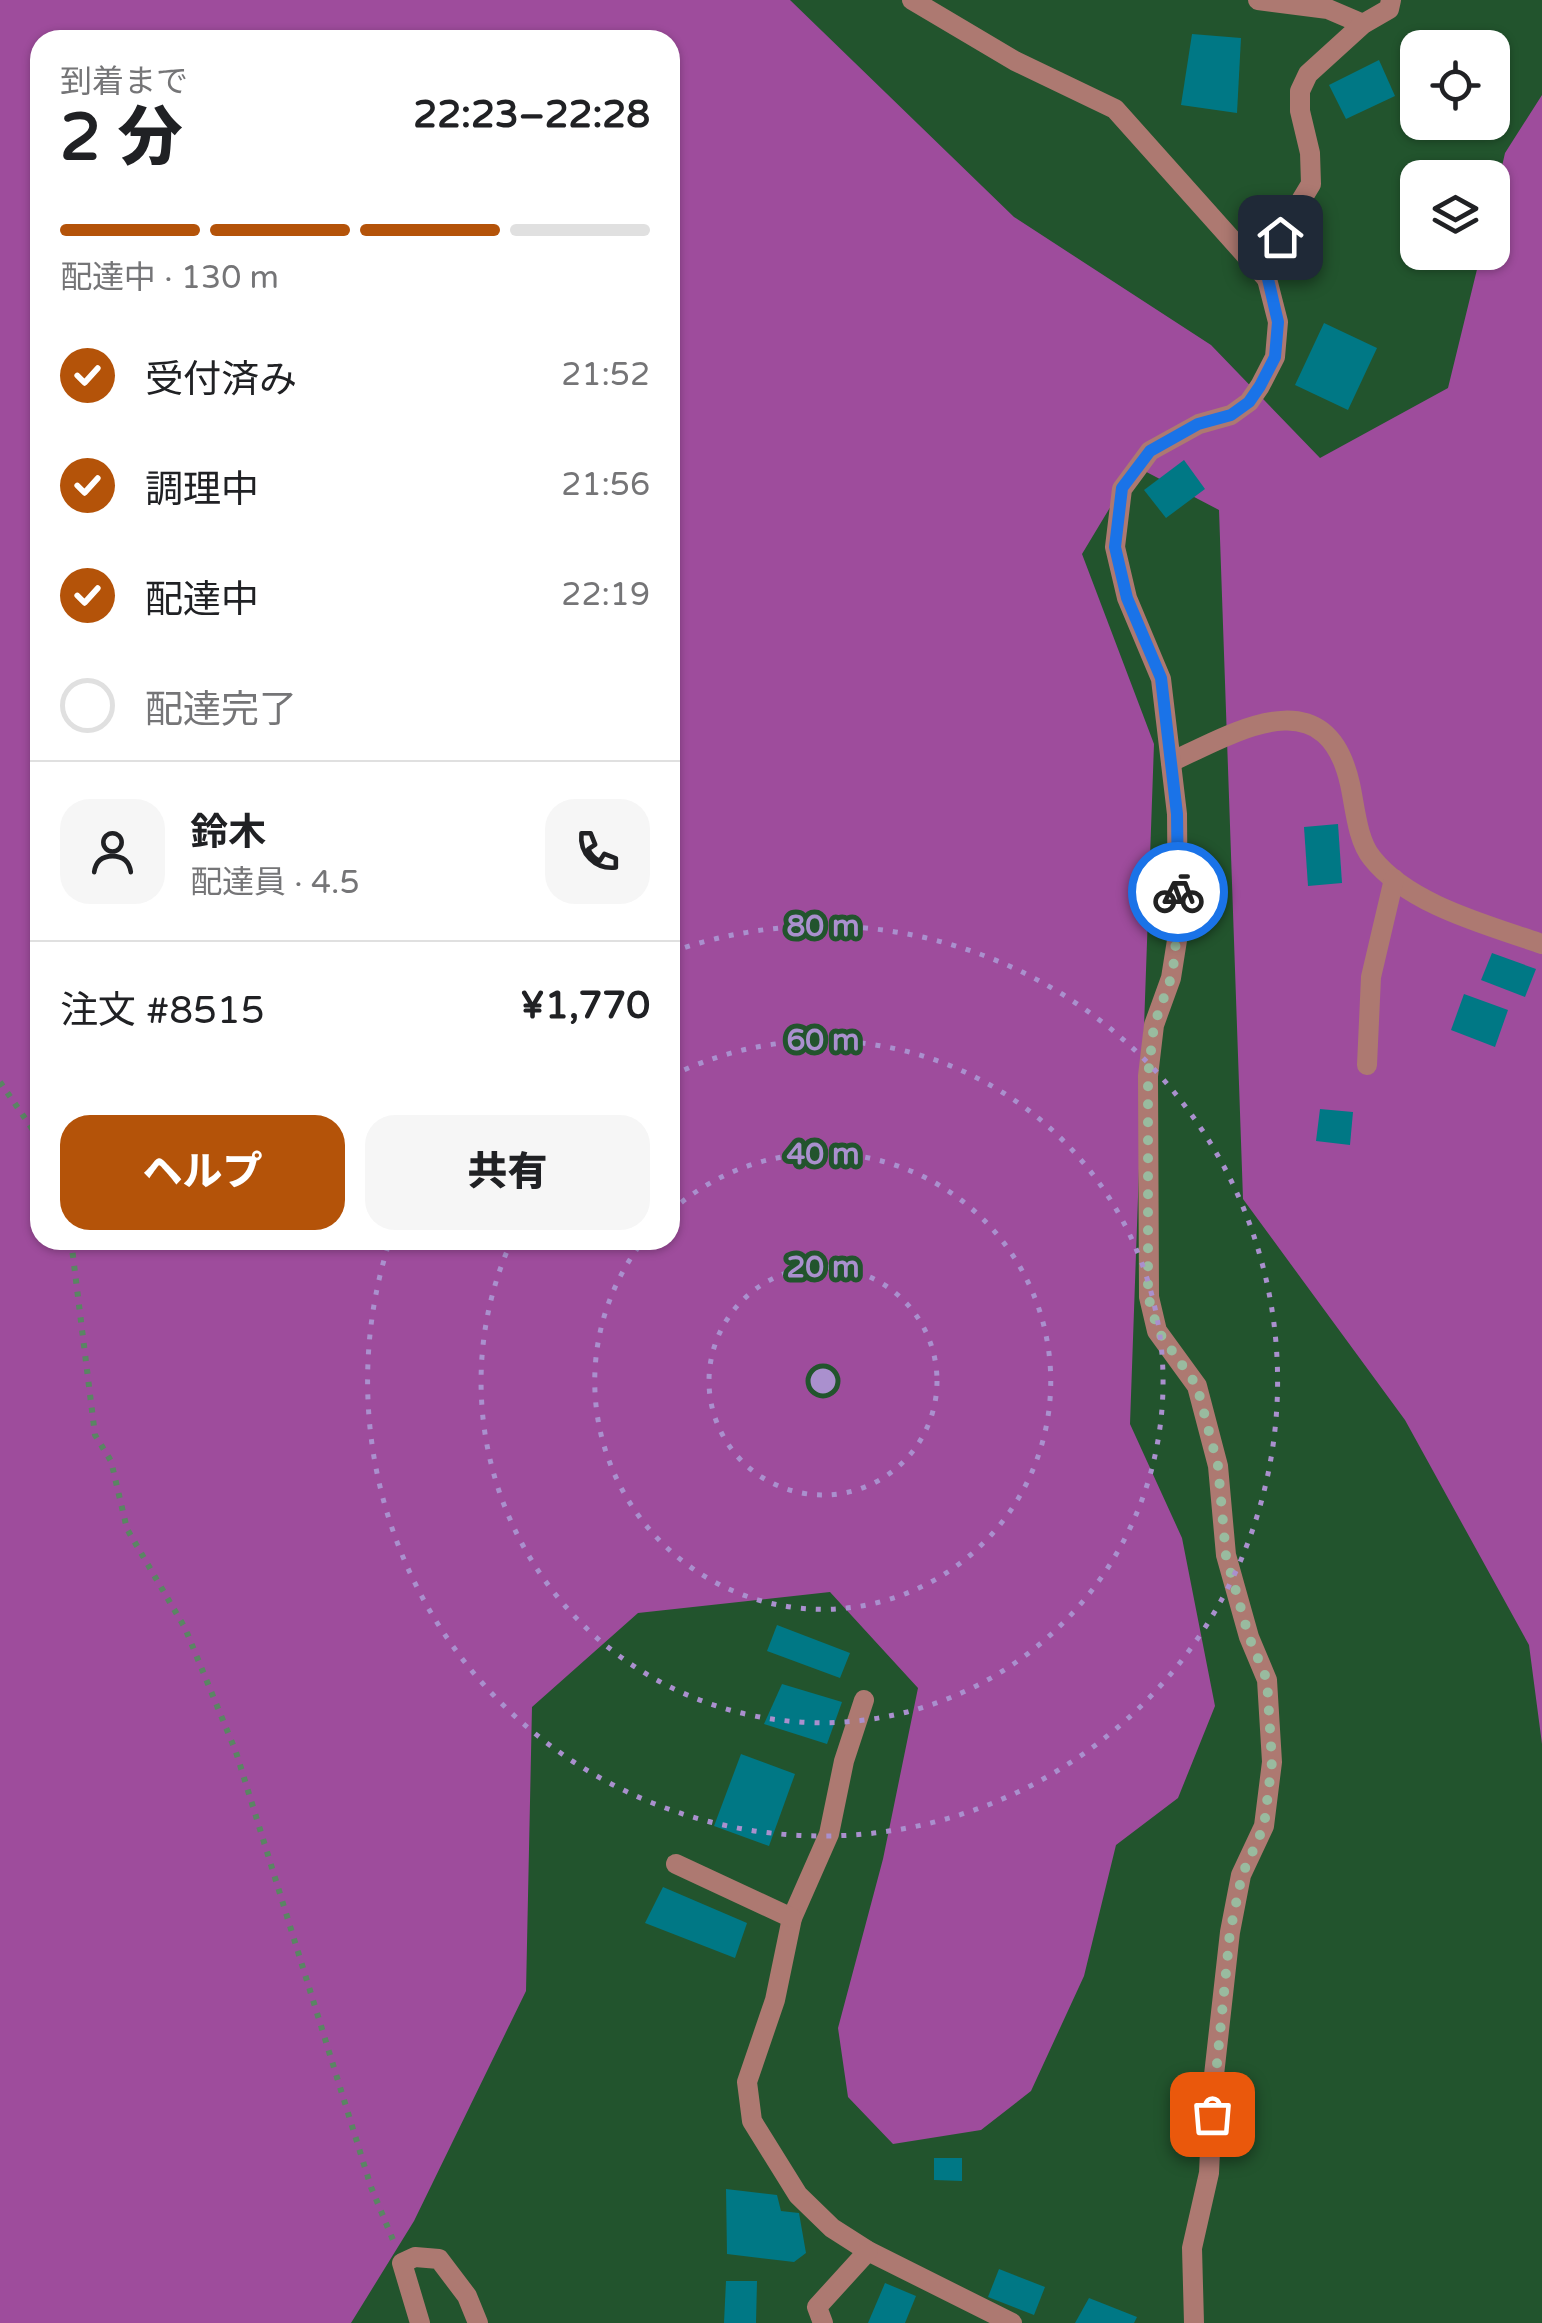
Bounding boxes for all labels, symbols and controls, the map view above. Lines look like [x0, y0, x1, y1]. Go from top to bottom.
map controls [1400, 30, 1510, 270]
button: locate [1400, 30, 1510, 140]
text: 到着まで [60, 63, 188, 101]
text: 22:23–22:28 [413, 92, 650, 138]
text: 2 分 [60, 99, 183, 178]
button: layers [1400, 160, 1510, 270]
pin [1238, 195, 1323, 280]
icon: home [1253, 210, 1308, 265]
text: 配達中 · 130 m [60, 259, 279, 297]
icon: check [60, 348, 115, 403]
text: 21:52 [561, 356, 650, 394]
text: 受付済み [145, 357, 297, 403]
icon: check [60, 458, 115, 513]
text: 21:56 [561, 466, 650, 504]
text: 調理中 [145, 467, 259, 513]
icon: check [60, 568, 115, 623]
text: 22:19 [561, 576, 650, 614]
text: 配達中 [145, 577, 259, 623]
text: 配達完了 [145, 687, 297, 733]
button: person [60, 799, 165, 904]
button: phone [545, 799, 650, 904]
text: 鈴木 [190, 810, 266, 856]
courier [1128, 842, 1228, 942]
text: 配達員 · 4.5 [190, 864, 359, 902]
icon: bike [1151, 865, 1206, 920]
text: 80 m [786, 908, 860, 945]
text: ¥1,770 [520, 983, 650, 1029]
text: 注文 #8515 [60, 988, 265, 1034]
text: 60 m [786, 1022, 860, 1059]
button: ヘルプ [60, 1115, 345, 1230]
button: 共有 [365, 1115, 650, 1230]
text: 40 m [786, 1136, 860, 1173]
text: 20 m [786, 1249, 860, 1286]
centre of rings [805, 1363, 841, 1399]
pin [1170, 2072, 1255, 2157]
icon: bag [1185, 2087, 1240, 2142]

